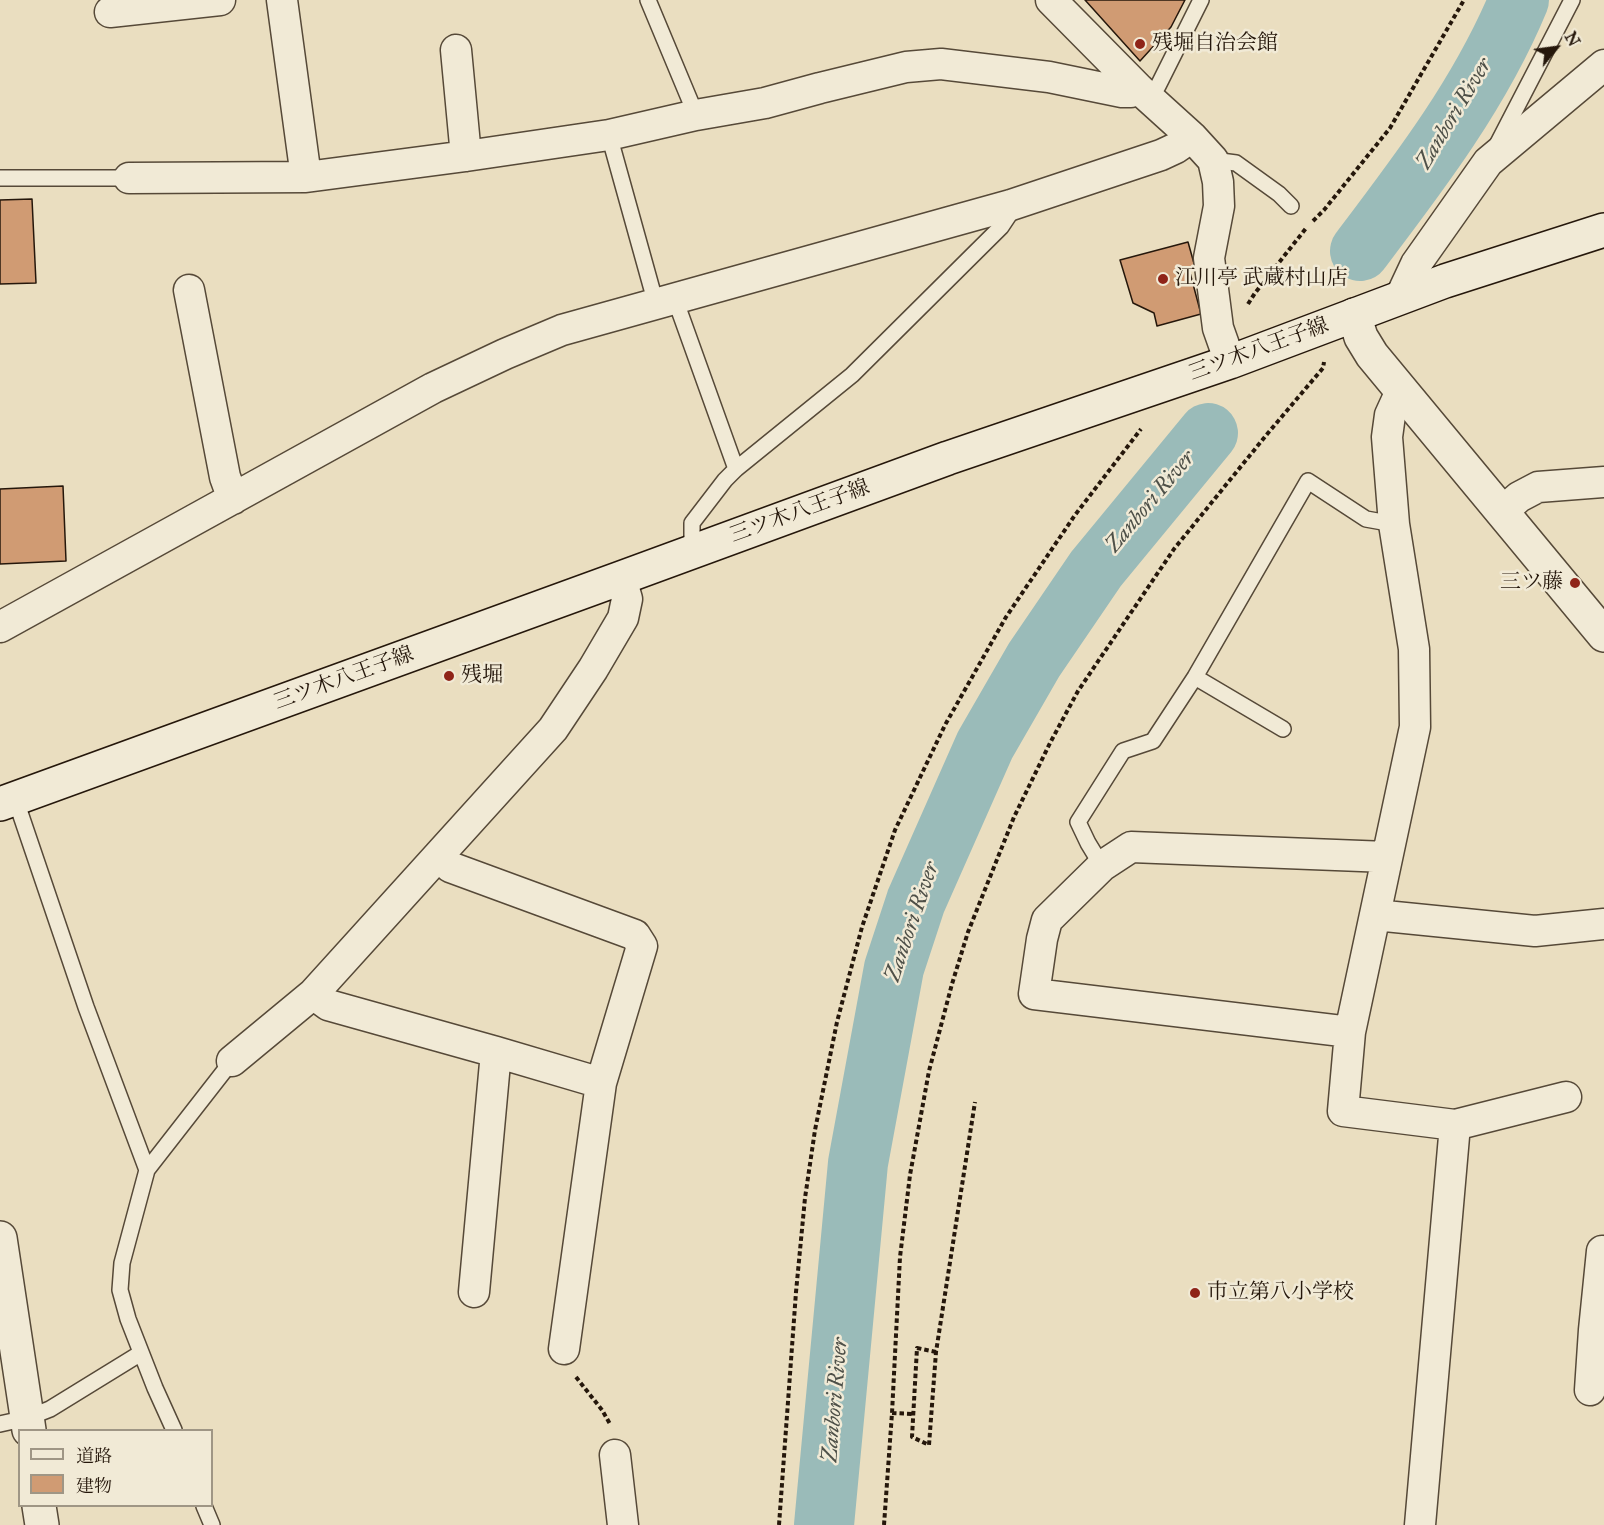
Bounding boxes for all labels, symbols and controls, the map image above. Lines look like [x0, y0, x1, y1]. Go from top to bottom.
north arrow [1526, 18, 1586, 78]
text: N [1561, 28, 1584, 50]
place label: 残堀自治会館 [1152, 31, 1278, 57]
marker: 残堀自治会館 [1133, 37, 1147, 51]
water label: Zanbori River [1412, 54, 1498, 174]
place label: 江川亭 武蔵村山店 [1175, 266, 1348, 292]
marker: 江川亭 武蔵村山店 [1156, 272, 1170, 286]
street label: 三ツ木八王子線 [1186, 313, 1332, 387]
water label: Zanbori River [1101, 446, 1201, 558]
street label: 三ツ木八王子線 [727, 475, 873, 549]
place label: 三ツ藤 [1500, 570, 1563, 596]
marker: 三ツ藤 [1568, 576, 1582, 590]
street label: 三ツ木八王子線 [271, 642, 417, 716]
place label: 残堀 [461, 663, 503, 689]
marker: 残堀 [442, 669, 456, 683]
water label: Zanbori River [880, 859, 946, 985]
place label: 市立第八小学校 [1207, 1280, 1354, 1306]
marker: 市立第八小学校 [1188, 1286, 1202, 1300]
water label: Zanbori River [817, 1337, 855, 1463]
legend [18, 1429, 213, 1507]
text: 道路 [76, 1445, 112, 1467]
text: 建物 [76, 1475, 112, 1497]

